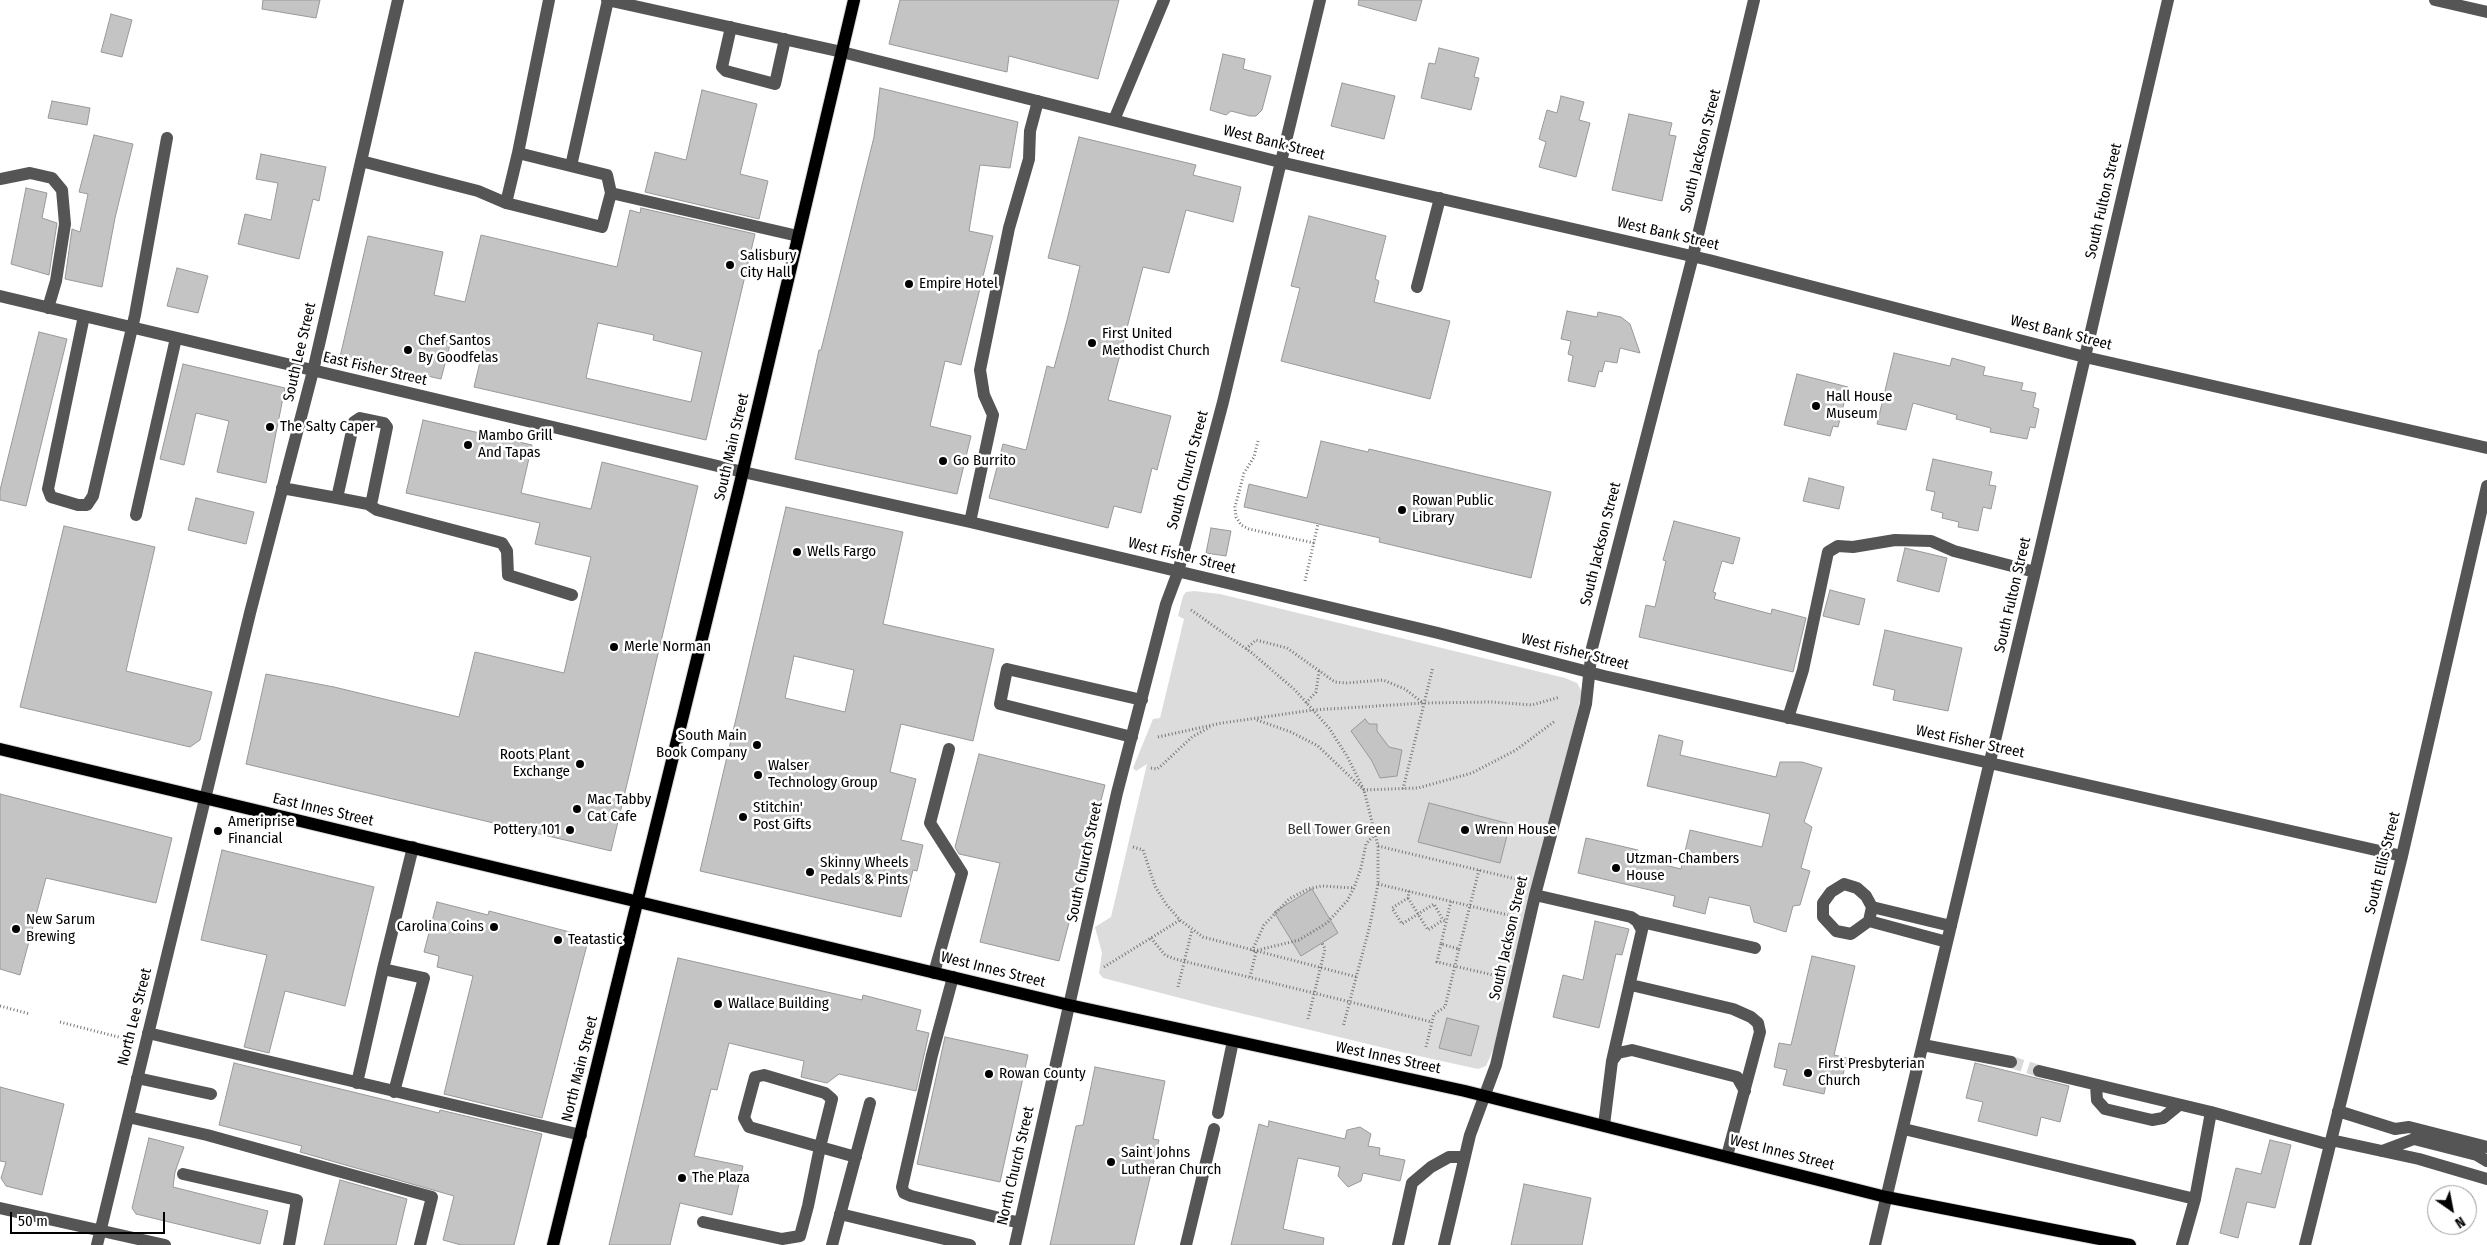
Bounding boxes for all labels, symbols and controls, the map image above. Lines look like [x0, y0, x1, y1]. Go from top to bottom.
street label: South Jackson Street [1677, 87, 1725, 215]
street label: West Bank Street [1221, 122, 1327, 164]
street label: South Fulton Street [2082, 141, 2126, 261]
street label: West Bank Street [1615, 214, 1721, 254]
place label: Salisbury City Hall [740, 247, 797, 282]
marker: Salisbury City Hall [724, 259, 736, 271]
place label: Empire Hotel [919, 275, 998, 293]
marker: Empire Hotel [903, 278, 915, 290]
street label: South Lee Street [280, 301, 320, 403]
street label: West Bank Street [2008, 312, 2114, 354]
place label: First United Methodist Church [1102, 325, 1210, 360]
place label: Chef Santos By Goodfelas [418, 332, 498, 367]
marker: First United Methodist Church [1086, 337, 1098, 349]
marker: Chef Santos By Goodfelas [402, 344, 414, 356]
street label: East Fisher Street [321, 348, 429, 390]
place label: Hall House Museum [1826, 388, 1892, 423]
street label: South Main Street [711, 392, 753, 502]
marker: Hall House Museum [1810, 400, 1822, 412]
street label: South Church Street [1163, 409, 1213, 531]
place label: The Salty Caper [280, 418, 375, 436]
marker: The Salty Caper [264, 421, 276, 433]
place label: Mambo Grill And Tapas [478, 427, 552, 462]
marker: Mambo Grill And Tapas [462, 439, 474, 451]
place label: Go Burrito [953, 452, 1016, 470]
marker: Go Burrito [937, 455, 949, 467]
street label: South Jackson Street [1577, 480, 1625, 608]
place label: Rowan Public Library [1412, 492, 1494, 527]
marker: Rowan Public Library [1396, 504, 1408, 516]
street label: West Fisher Street [1126, 534, 1238, 578]
street label: South Fulton Street [1991, 535, 2035, 655]
place label: Wells Fargo [807, 543, 876, 561]
marker: Wells Fargo [791, 546, 803, 558]
street label: West Fisher Street [1519, 630, 1631, 674]
place label: Merle Norman [624, 638, 711, 656]
marker: Merle Norman [608, 641, 620, 653]
street label: West Fisher Street [1914, 722, 2026, 762]
place label: South Main Book Company [656, 727, 747, 762]
marker: South Main Book Company [751, 739, 763, 751]
place label: Roots Plant Exchange [500, 746, 570, 781]
place label: Walser Technology Group [768, 757, 878, 792]
marker: Roots Plant Exchange [574, 758, 586, 770]
marker: Walser Technology Group [752, 769, 764, 781]
street label: East Innes Street [271, 790, 375, 830]
place label: Mac Tabby Cat Cafe [587, 791, 651, 826]
place label: Stitchin' Post Gifts [753, 799, 811, 834]
street label: South Church Street [1063, 800, 1107, 924]
marker: Mac Tabby Cat Cafe [571, 803, 583, 815]
street label: South Ellis Street [2362, 810, 2404, 916]
marker: Stitchin' Post Gifts [737, 811, 749, 823]
place label: Ameriprise Financial [228, 813, 295, 848]
place label: Pottery 101 [493, 821, 560, 839]
park label: Bell Tower Green [1287, 821, 1391, 839]
place label: Wrenn House [1475, 821, 1556, 839]
marker: Pottery 101 [564, 824, 576, 836]
marker: Wrenn House [1459, 824, 1471, 836]
marker: Ameriprise Financial [212, 825, 224, 837]
place label: Utzman-Chambers House [1626, 850, 1739, 885]
place label: Skinny Wheels Pedals & Pints [820, 854, 908, 889]
marker: Utzman-Chambers House [1610, 862, 1622, 874]
marker: Skinny Wheels Pedals & Pints [804, 866, 816, 878]
street label: South Jackson Street [1486, 874, 1532, 1002]
place label: New Sarum Brewing [26, 911, 95, 946]
place label: Carolina Coins [397, 918, 484, 936]
marker: Carolina Coins [488, 921, 500, 933]
marker: New Sarum Brewing [10, 923, 22, 935]
place label: Teatastic [568, 931, 622, 949]
marker: Teatastic [552, 934, 564, 946]
street label: West Innes Street [939, 948, 1047, 992]
street label: North Lee Street [114, 966, 156, 1068]
place label: Wallace Building [728, 995, 829, 1013]
marker: Wallace Building [712, 998, 724, 1010]
street label: North Main Street [558, 1014, 602, 1124]
street label: West Innes Street [1334, 1038, 1442, 1078]
place label: First Presbyterian Church [1818, 1055, 1925, 1090]
place label: Rowan County [999, 1065, 1086, 1083]
marker: First Presbyterian Church [1802, 1067, 1814, 1079]
marker: Rowan County [983, 1068, 995, 1080]
street label: North Church Street [994, 1105, 1038, 1227]
street label: West Innes Street [1728, 1131, 1836, 1175]
place label: Saint Johns Lutheran Church [1121, 1144, 1221, 1179]
marker: Saint Johns Lutheran Church [1105, 1156, 1117, 1168]
place label: The Plaza [692, 1169, 750, 1187]
marker: The Plaza [676, 1172, 688, 1184]
north arrow [2427, 1185, 2477, 1235]
scale bar [12, 1202, 168, 1234]
text: 50 m [18, 1212, 48, 1230]
text: N [2452, 1213, 2468, 1232]

